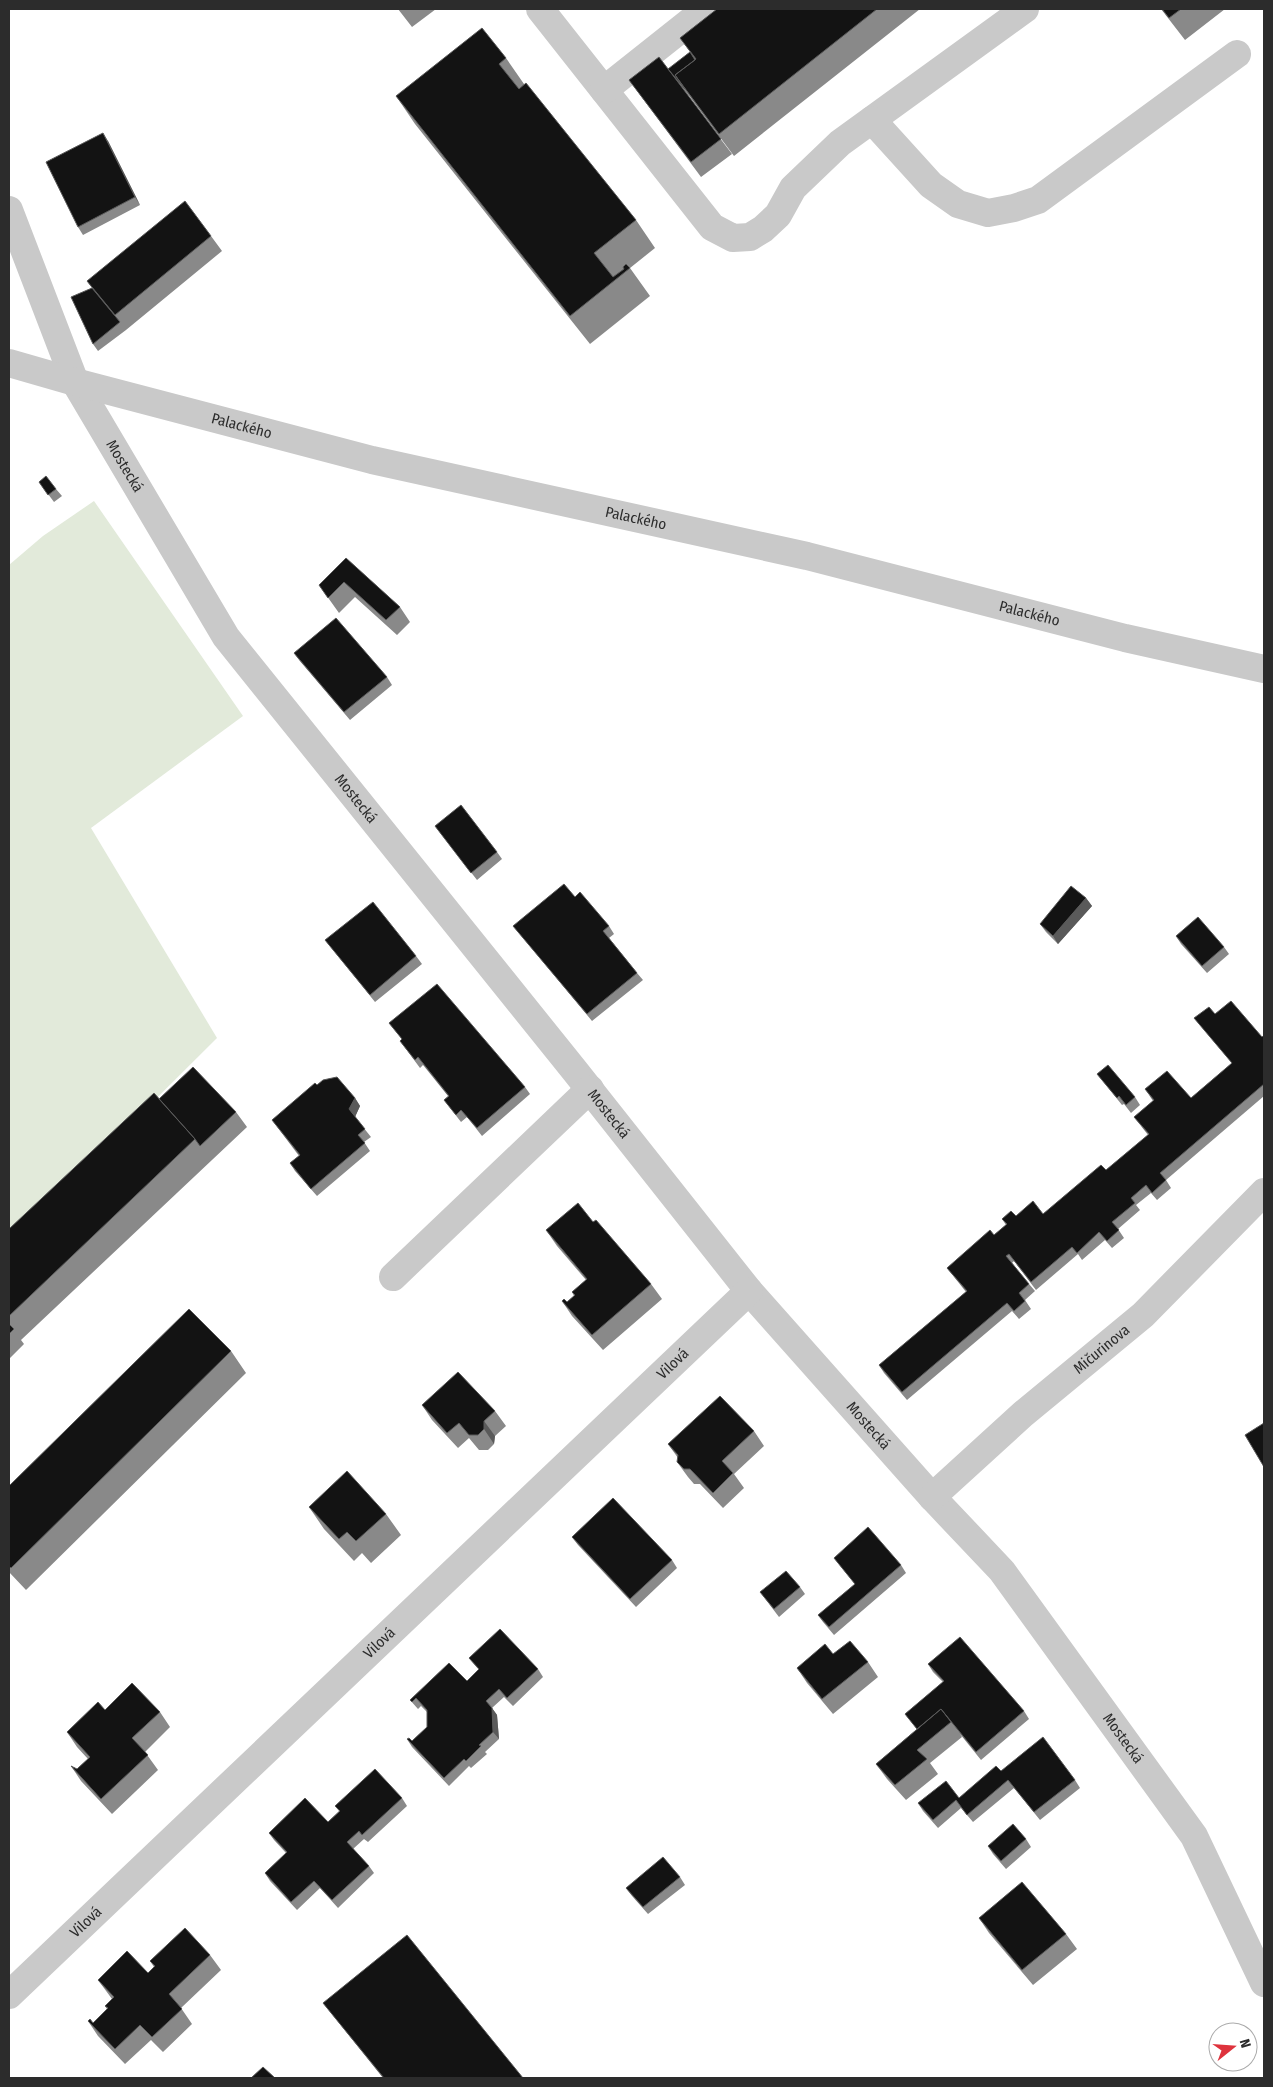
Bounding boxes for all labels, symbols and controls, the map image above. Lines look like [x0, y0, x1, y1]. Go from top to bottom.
street label: Palackého [209, 409, 274, 442]
street label: Mostecká [102, 437, 147, 496]
street label: Palackého [604, 503, 668, 534]
street label: Palackého [997, 597, 1062, 630]
street label: Mostecká [331, 771, 381, 827]
street label: Mostecká [584, 1086, 634, 1142]
street label: Mičurinova [1070, 1321, 1133, 1378]
street label: Vilová [653, 1344, 692, 1383]
street label: Mostecká [843, 1398, 894, 1453]
street label: Vilová [360, 1624, 399, 1662]
street label: Mostecká [1099, 1710, 1147, 1767]
street label: Vilová [66, 1903, 105, 1941]
north arrow [1208, 2022, 1258, 2072]
text: N [1236, 2037, 1254, 2050]

